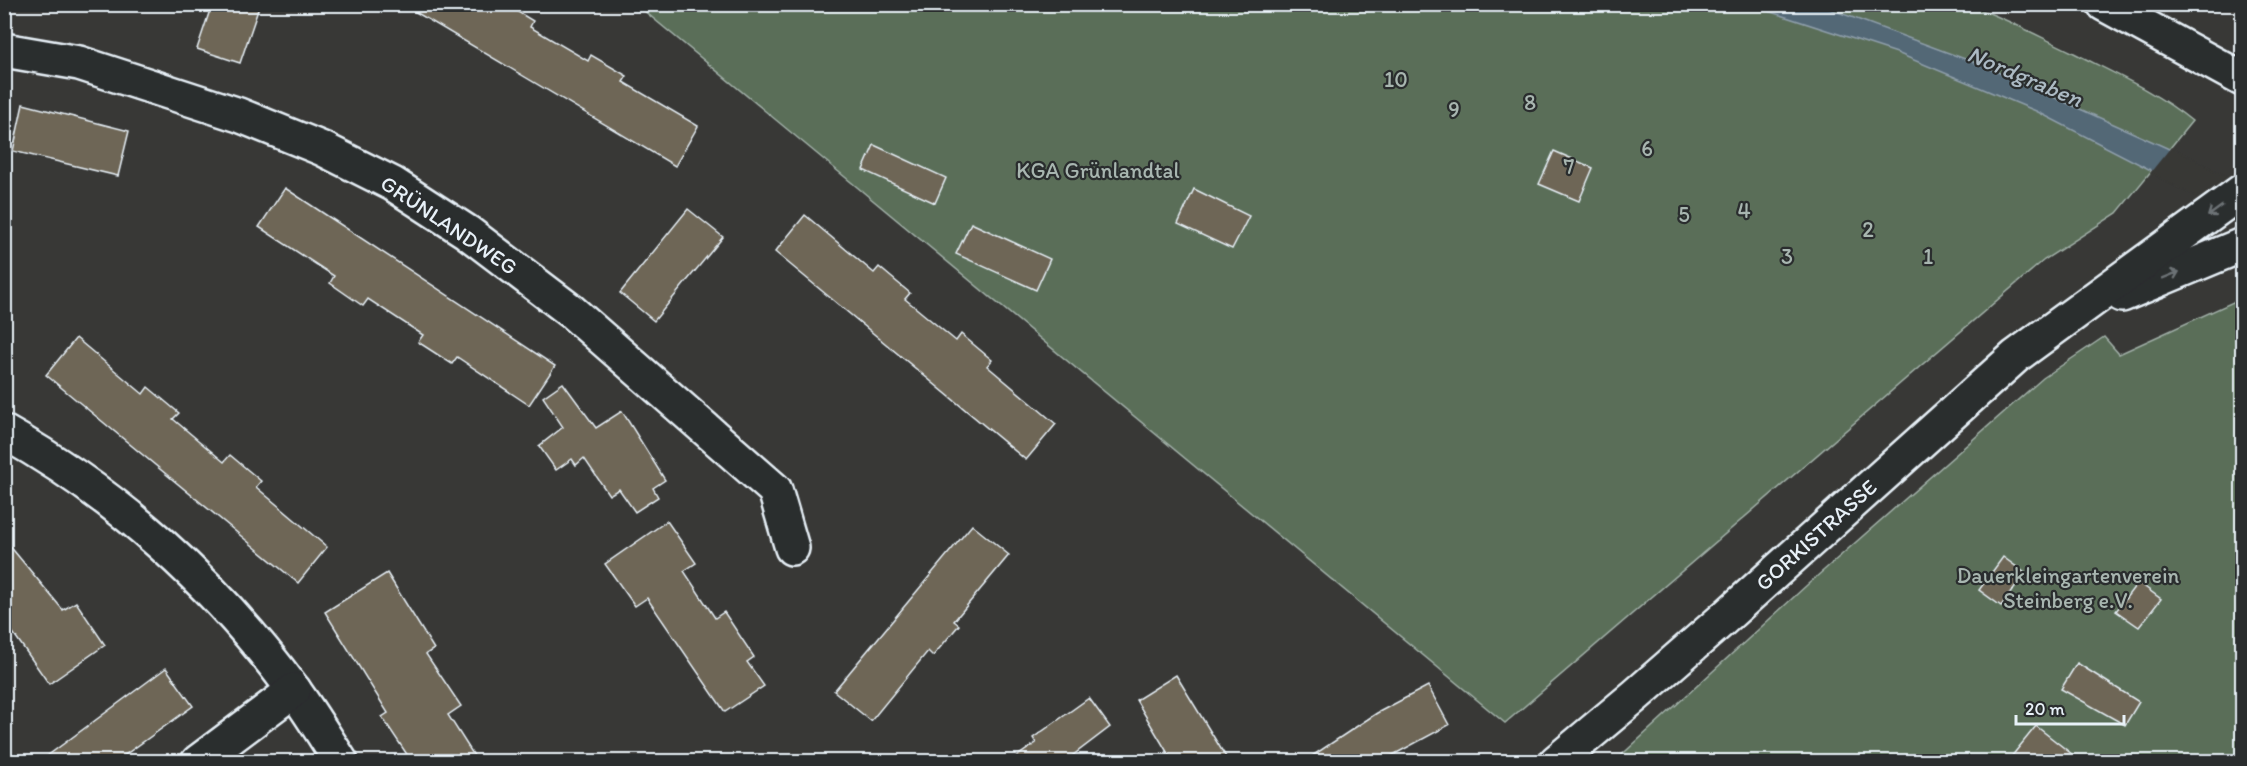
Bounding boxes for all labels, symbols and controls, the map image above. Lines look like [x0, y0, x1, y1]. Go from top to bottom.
water label: Nordgraben [1963, 39, 2087, 113]
park label: 10 [1384, 66, 1408, 93]
park label: 8 [1524, 89, 1536, 116]
park label: 9 [1448, 96, 1460, 123]
park label: 6 [1641, 135, 1653, 162]
park label: 7 [1564, 153, 1575, 180]
park label: KGA Grünlandtal [1016, 157, 1180, 184]
street label: GRÜNLANDWEG [375, 169, 523, 281]
park label: 4 [1737, 197, 1751, 224]
park label: 5 [1678, 201, 1690, 228]
one-way arrow [2208, 205, 2224, 218]
park label: 2 [1862, 216, 1874, 243]
park label: 3 [1781, 243, 1793, 270]
park label: 1 [1923, 243, 1933, 270]
one-way arrow [2161, 269, 2180, 280]
street label: GORKISTRASSE [1750, 474, 1882, 596]
park label: Dauerkleingartenverein Steinberg e.V. [1957, 562, 2180, 614]
scale bar [2016, 688, 2124, 726]
text: 20 m [2025, 698, 2065, 720]

